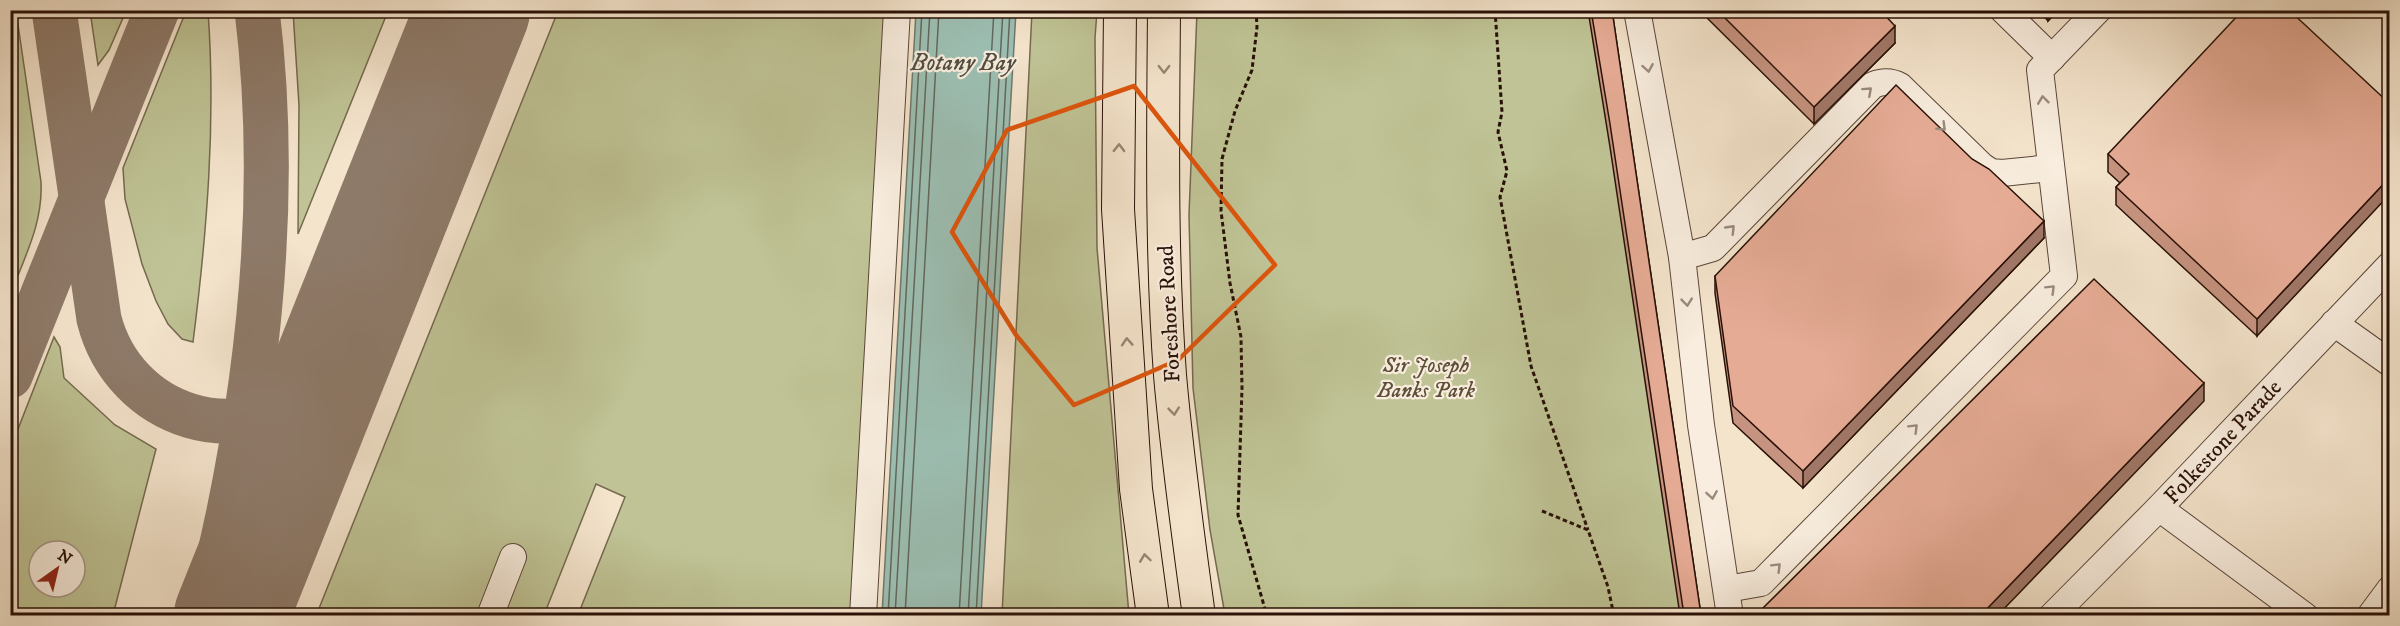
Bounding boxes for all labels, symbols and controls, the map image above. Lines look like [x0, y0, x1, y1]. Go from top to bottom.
water label: Botany Bay [910, 48, 1017, 78]
one-way arrow [1641, 63, 1654, 73]
one-way arrow [1158, 64, 1170, 73]
one-way arrow [1862, 87, 1872, 98]
one-way arrow [2037, 96, 2050, 105]
one-way arrow [1936, 120, 1946, 131]
one-way arrow [1113, 143, 1125, 152]
one-way arrow [1724, 226, 1735, 237]
street label: Foreshore Road [1152, 244, 1187, 383]
one-way arrow [2044, 285, 2055, 296]
one-way arrow [1680, 297, 1693, 306]
one-way arrow [1121, 338, 1134, 347]
park label: Sir Joseph Banks Park [1376, 352, 1476, 404]
street label: Folkestone Parade [2159, 374, 2287, 510]
one-way arrow [1167, 406, 1180, 415]
one-way arrow [1907, 424, 1918, 435]
one-way arrow [1705, 490, 1717, 500]
north arrow [27, 539, 87, 599]
text: N [54, 545, 76, 569]
one-way arrow [1140, 553, 1152, 562]
one-way arrow [1770, 563, 1781, 574]

